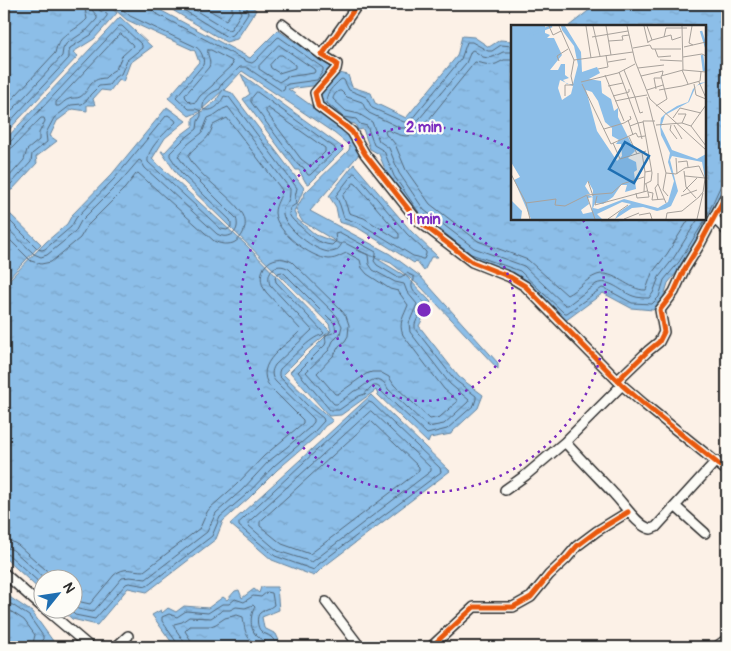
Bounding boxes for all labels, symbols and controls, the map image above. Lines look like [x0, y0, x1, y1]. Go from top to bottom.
inset map [511, 25, 706, 220]
text: 2 min [406, 118, 442, 137]
text: 1 min [407, 210, 441, 229]
centre of rings [415, 301, 433, 319]
north arrow [32, 568, 82, 618]
text: N [59, 579, 79, 596]

